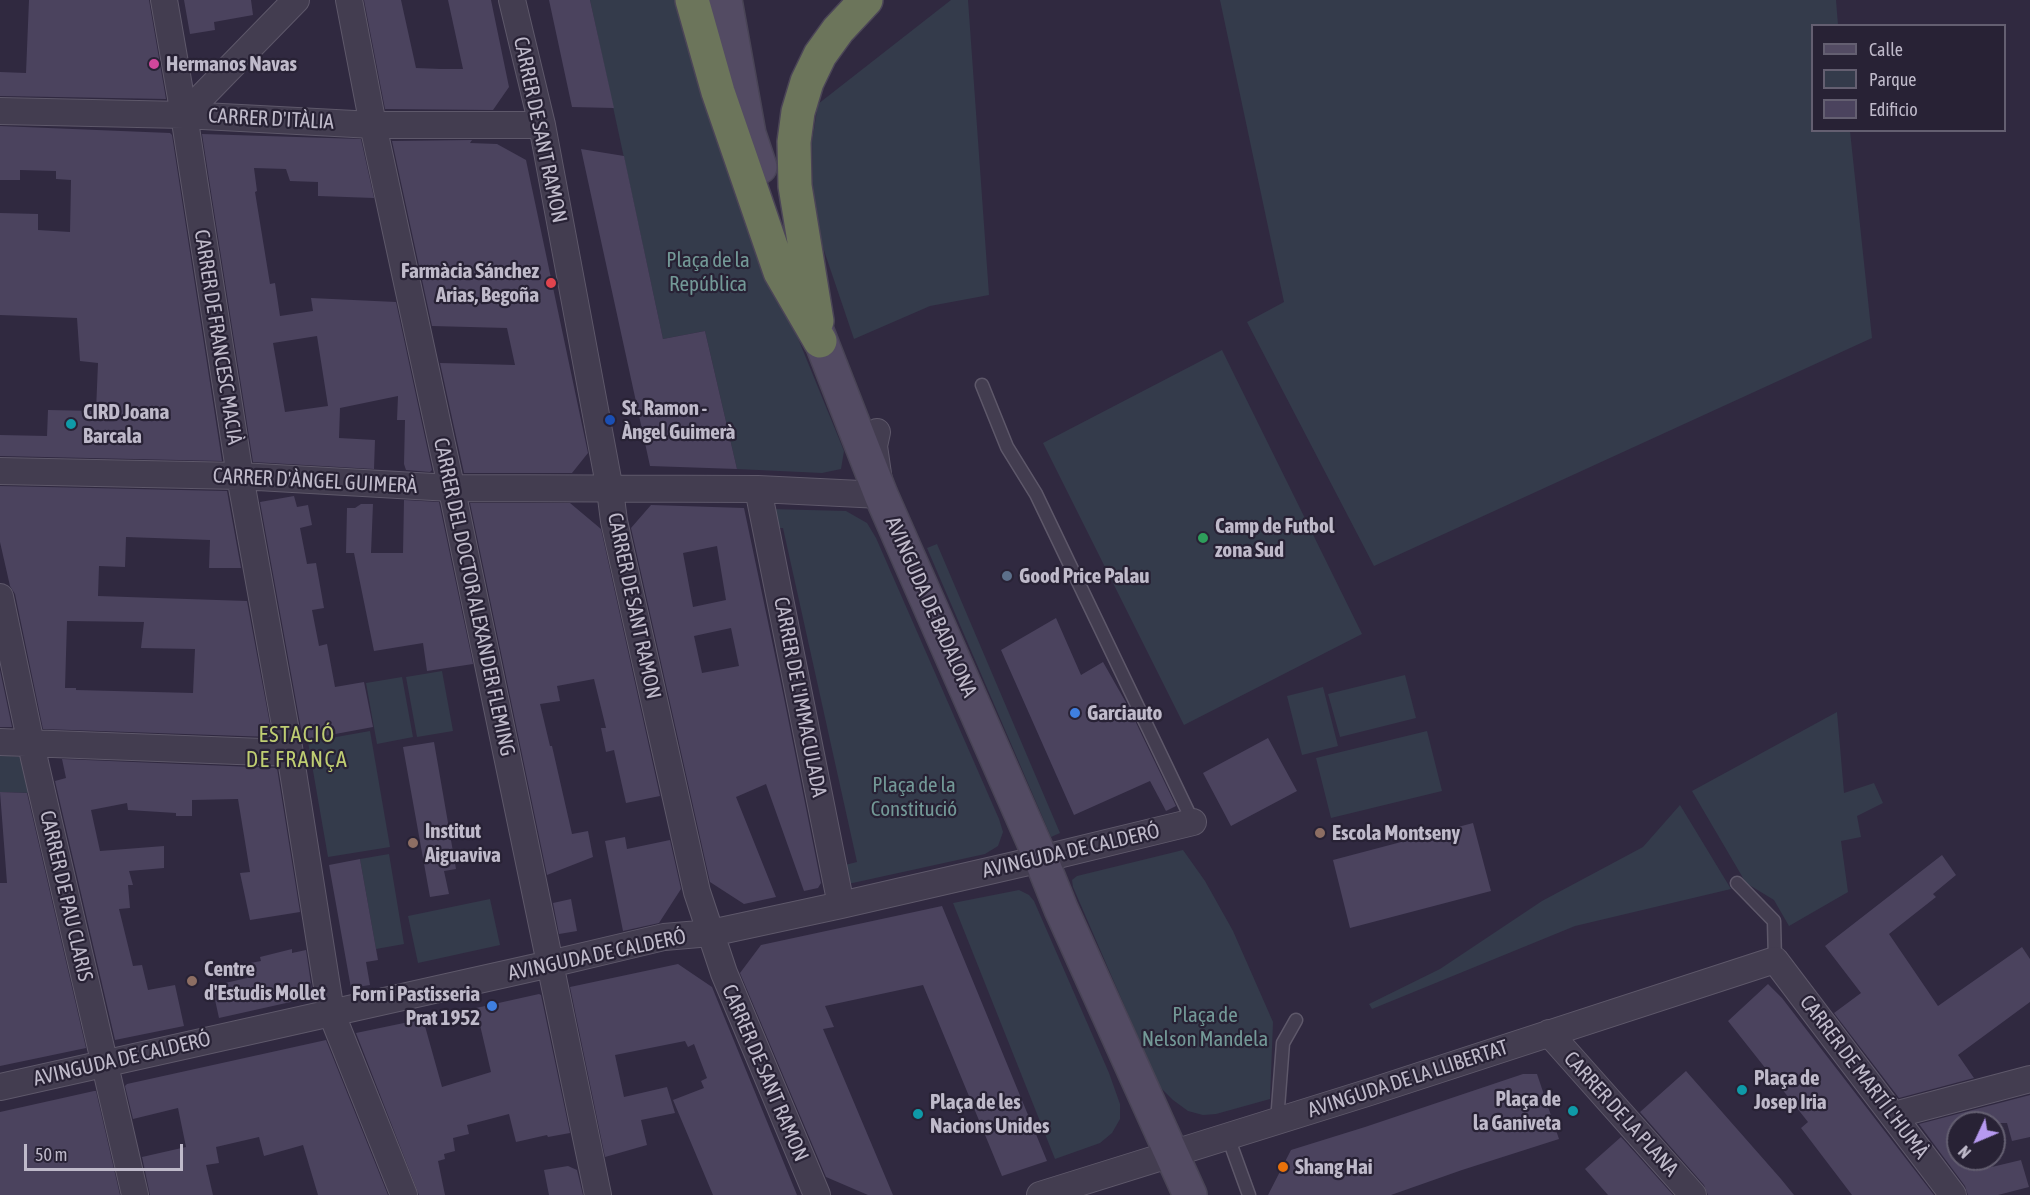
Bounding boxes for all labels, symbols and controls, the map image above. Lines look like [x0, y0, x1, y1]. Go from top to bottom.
legend [1811, 24, 2006, 132]
street label: CARRER DE SANT RAMON [508, 35, 572, 225]
text: Calle [1869, 39, 1903, 60]
place label: Hermanos Navas [166, 51, 297, 77]
marker: Hermanos Navas [147, 57, 161, 71]
text: Parque [1869, 69, 1917, 90]
text: Edificio [1869, 99, 1918, 120]
street label: CARRER D'ITÀLIA [207, 103, 335, 135]
street label: CARRER DE FRANCESC MACIÀ [189, 228, 247, 446]
park label: Plaça de la República [666, 247, 750, 297]
place label: Farmàcia Sánchez Arias, Begoña [401, 258, 539, 308]
marker: Farmàcia Sánchez Arias, Begoña [544, 276, 558, 290]
place label: St. Ramon - Àngel Guimerà [622, 395, 735, 445]
place label: CIRD Joana Barcala [83, 399, 169, 449]
marker: St. Ramon - Àngel Guimerà [603, 413, 617, 427]
marker: CIRD Joana Barcala [64, 417, 78, 431]
street label: CARRER DEL DOCTOR ALEXANDER FLEMING [428, 436, 520, 758]
street label: CARRER D'ÀNGEL GUIMERÀ [212, 463, 418, 499]
street label: CARRER DE SANT RAMON [602, 511, 666, 701]
street label: AVINGUDA DE BADALONA [880, 513, 982, 701]
place label: Camp de Futbol zona Sud [1215, 513, 1334, 563]
marker: Camp de Futbol zona Sud [1196, 531, 1210, 545]
place label: Good Price Palau [1019, 563, 1149, 589]
marker: Good Price Palau [1000, 569, 1014, 583]
street label: CARRER DE L'IMMACULADA [768, 595, 832, 799]
place label: Garciauto [1087, 700, 1162, 726]
marker: Garciauto [1068, 706, 1082, 720]
district label: ESTACIÓ DE FRANÇA [246, 722, 348, 774]
park label: Plaça de la Constitució [871, 772, 957, 822]
street label: CARRER DE PAU CLARIS [34, 808, 98, 984]
place label: Institut Aiguaviva [425, 818, 501, 868]
street label: AVINGUDA DE CALDERÓ [980, 818, 1162, 884]
place label: Escola Montseny [1332, 820, 1460, 846]
marker: Escola Montseny [1313, 826, 1327, 840]
marker: Institut Aiguaviva [406, 836, 420, 850]
street label: AVINGUDA DE CALDERÓ [506, 924, 688, 986]
place label: Centre d'Estudis Mollet [204, 956, 325, 1006]
marker: Centre d'Estudis Mollet [185, 974, 199, 988]
place label: Forn i Pastisseria Prat 1952 [352, 981, 480, 1031]
street label: CARRER DE SANT RAMON [716, 981, 814, 1165]
street label: CARRER DE MARTÍ L'HUMÀ [1794, 990, 1934, 1164]
marker: Forn i Pastisseria Prat 1952 [485, 999, 499, 1013]
park label: Plaça de Nelson Mandela [1142, 1002, 1268, 1052]
street label: AVINGUDA DE CALDERÓ [31, 1026, 213, 1092]
street label: AVINGUDA DE LA LLIBERTAT [1305, 1035, 1511, 1123]
street label: CARRER DE LA PLANA [1558, 1046, 1684, 1182]
place label: Plaça de Josep Iria [1754, 1065, 1827, 1115]
marker: Plaça de Josep Iria [1735, 1083, 1749, 1097]
place label: Plaça de la Ganiveta [1473, 1086, 1561, 1136]
place label: Plaça de les Nacions Unides [930, 1089, 1049, 1139]
marker: Plaça de la Ganiveta [1566, 1104, 1580, 1118]
marker: Plaça de les Nacions Unides [911, 1107, 925, 1121]
north arrow [1946, 1111, 2006, 1171]
scale bar [27, 1132, 186, 1170]
text: N [1955, 1142, 1974, 1162]
text: 50 m [35, 1144, 67, 1165]
place label: Shang Hai [1295, 1154, 1373, 1180]
marker: Shang Hai [1276, 1160, 1290, 1174]

